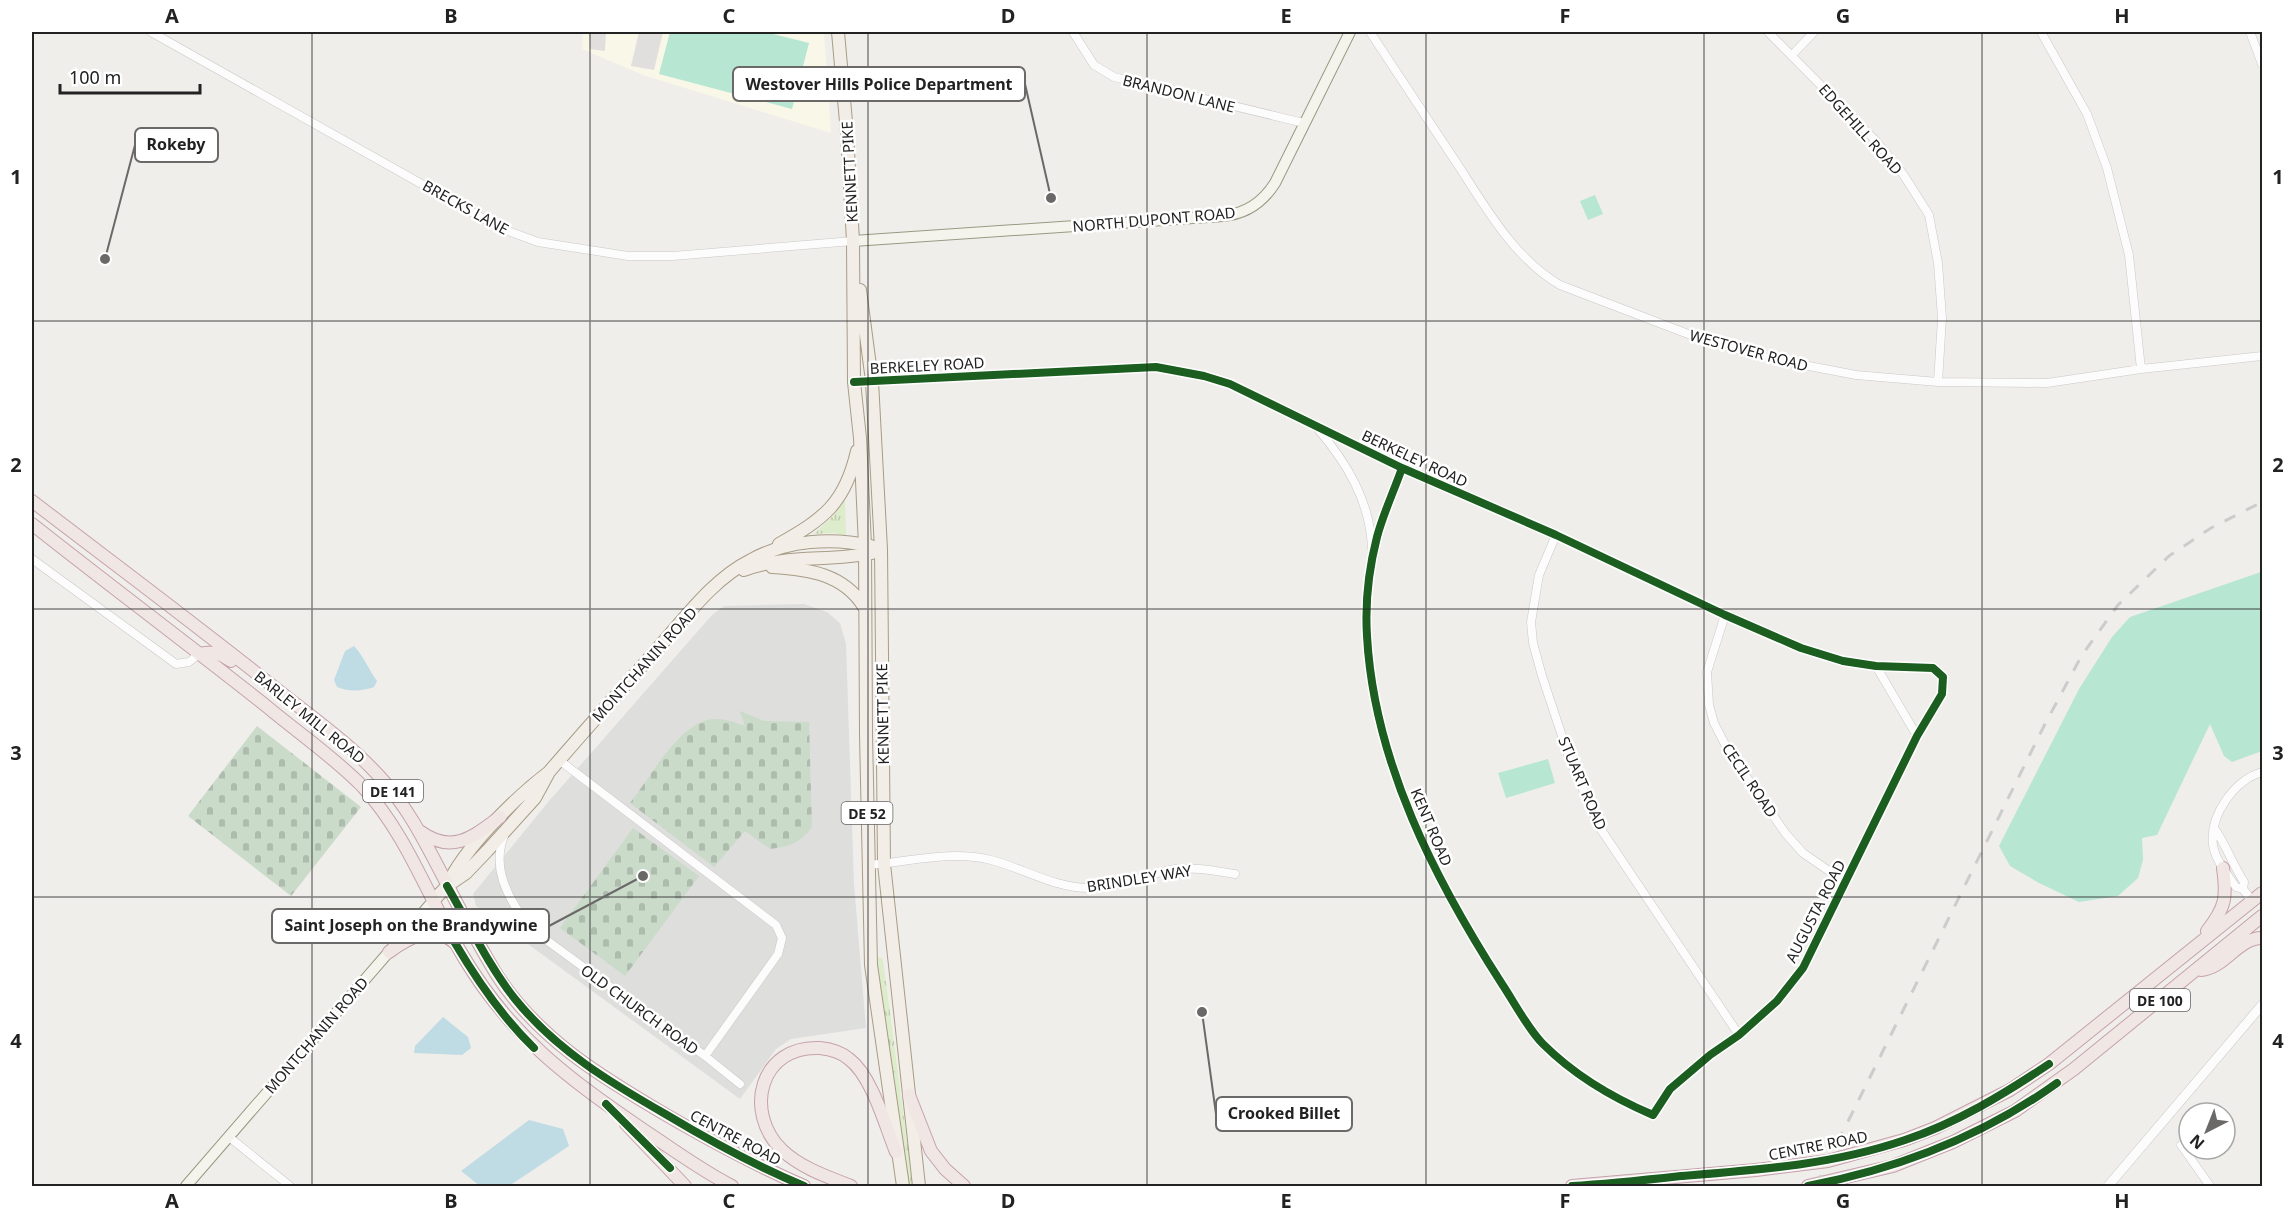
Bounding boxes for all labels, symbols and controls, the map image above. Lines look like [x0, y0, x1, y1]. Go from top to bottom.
text: A [165, 2, 179, 29]
text: B [444, 2, 458, 29]
text: C [723, 2, 736, 29]
text: D [1001, 2, 1015, 29]
text: E [1280, 2, 1292, 29]
text: F [1560, 2, 1570, 29]
text: G [1836, 2, 1850, 29]
text: H [2114, 2, 2130, 29]
scale bar [60, 57, 200, 95]
text: 100 m [69, 65, 121, 89]
callout: Westover Hills Police Department [733, 67, 1025, 101]
street label: BRANDON LANE [1121, 69, 1237, 117]
text: Westover Hills Police Department [745, 73, 1013, 95]
street label: EDGEHILL ROAD [1815, 79, 1907, 179]
street label: KENNETT PIKE [836, 121, 862, 223]
callout: Rokeby [135, 128, 218, 162]
text: Rokeby [147, 133, 206, 155]
text: 1 [10, 163, 22, 190]
text: 1 [2272, 163, 2284, 190]
street label: BRECKS LANE [419, 175, 513, 239]
street label: NORTH DUPONT ROAD [1072, 202, 1236, 236]
street label: WESTOVER ROAD [1687, 325, 1811, 375]
street label: BERKELEY ROAD [869, 352, 985, 378]
street label: BERKELEY ROAD [1359, 425, 1471, 491]
text: 2 [10, 451, 22, 478]
text: 2 [2272, 451, 2284, 478]
street label: MONTCHANIN ROAD [587, 602, 701, 726]
street label: KENNETT PIKE [871, 663, 893, 765]
street label: BARLEY MILL ROAD [251, 666, 370, 768]
street label: STUART ROAD [1554, 733, 1612, 833]
text: 3 [10, 739, 22, 766]
street label: CECIL ROAD [1718, 739, 1782, 821]
text: 3 [2272, 739, 2284, 766]
road number: DE 141 [363, 780, 423, 802]
street label: KENT ROAD [1407, 785, 1457, 869]
road number: DE 52 [842, 802, 892, 824]
street label: AUGUSTA ROAD [1780, 856, 1850, 966]
street label: BRINDLEY WAY [1085, 860, 1193, 896]
callout: Saint Joseph on the Brandywine [272, 909, 549, 943]
text: Saint Joseph on the Brandywine [285, 914, 538, 936]
street label: OLD CHURCH ROAD [577, 959, 703, 1059]
street label: MONTCHANIN ROAD [260, 973, 372, 1097]
road number: DE 100 [2130, 989, 2190, 1011]
text: 4 [10, 1027, 22, 1054]
text: 4 [2272, 1027, 2284, 1054]
callout: Crooked Billet [1216, 1097, 1352, 1131]
north arrow [2177, 1101, 2237, 1161]
text: Crooked Billet [1228, 1102, 1340, 1124]
street label: CENTRE ROAD [687, 1105, 785, 1169]
street label: CENTRE ROAD [1767, 1126, 1869, 1164]
text: N [2185, 1130, 2209, 1155]
text: A [165, 1187, 179, 1214]
text: B [444, 1187, 458, 1214]
text: C [723, 1187, 736, 1214]
text: D [1001, 1187, 1015, 1214]
text: E [1280, 1187, 1292, 1214]
text: F [1560, 1187, 1570, 1214]
text: G [1836, 1187, 1850, 1214]
text: H [2114, 1187, 2130, 1214]

